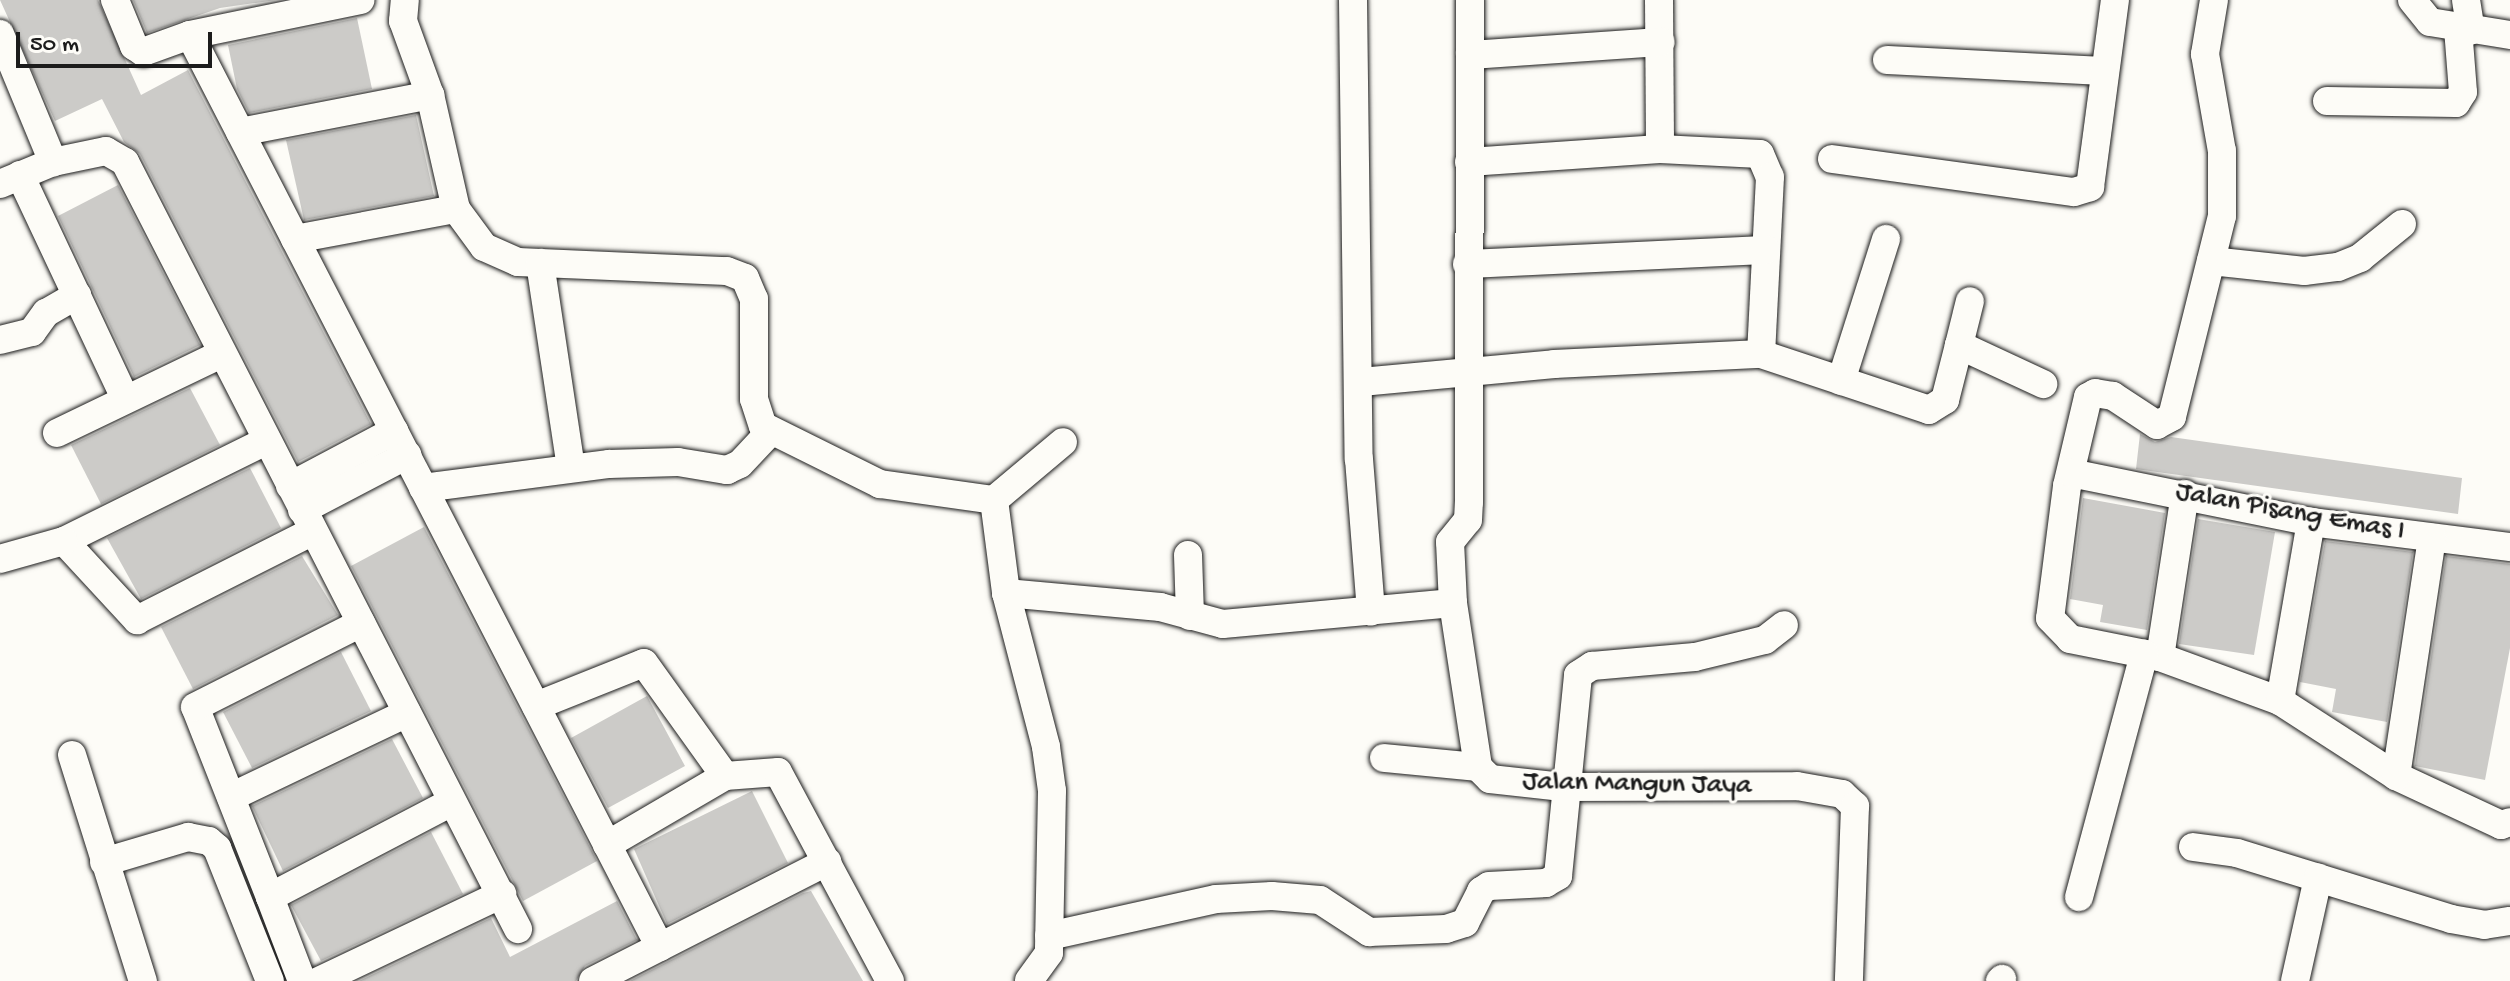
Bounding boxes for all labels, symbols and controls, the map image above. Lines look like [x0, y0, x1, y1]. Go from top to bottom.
scale bar [20, 16, 216, 66]
text: 50 m [30, 31, 79, 60]
street label: Jalan Pisang Emas I [2173, 476, 2407, 550]
street label: Jalan Mangun Jaya [1522, 766, 1752, 804]

